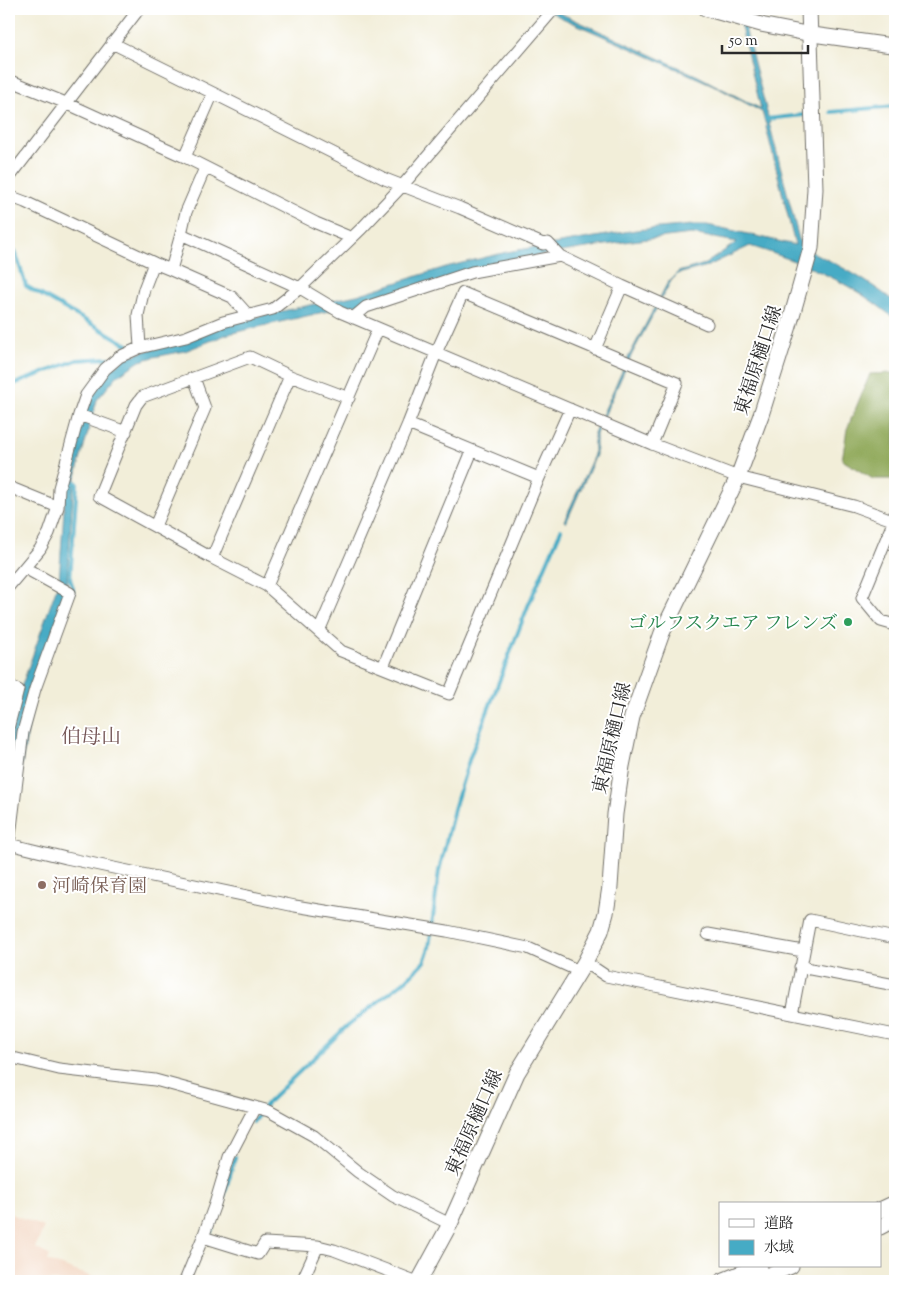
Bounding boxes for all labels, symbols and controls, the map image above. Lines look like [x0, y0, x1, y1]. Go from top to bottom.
scale bar [722, 22, 808, 54]
text: 50 m [728, 31, 758, 52]
street label: 東福原樋口線 [729, 302, 790, 419]
place label: ゴルフスクエア フレンズ [628, 611, 838, 638]
marker: ゴルフスクエア フレンズ [842, 616, 854, 628]
street label: 東福原樋口線 [587, 680, 639, 797]
district label: 伯母山 [61, 724, 121, 753]
place label: 河崎保育園 [52, 874, 147, 901]
marker: 河崎保育園 [36, 879, 48, 891]
street label: 東福原樋口線 [440, 1065, 511, 1181]
legend [719, 1202, 882, 1268]
text: 道路 [764, 1214, 794, 1235]
text: 水域 [764, 1238, 794, 1259]

